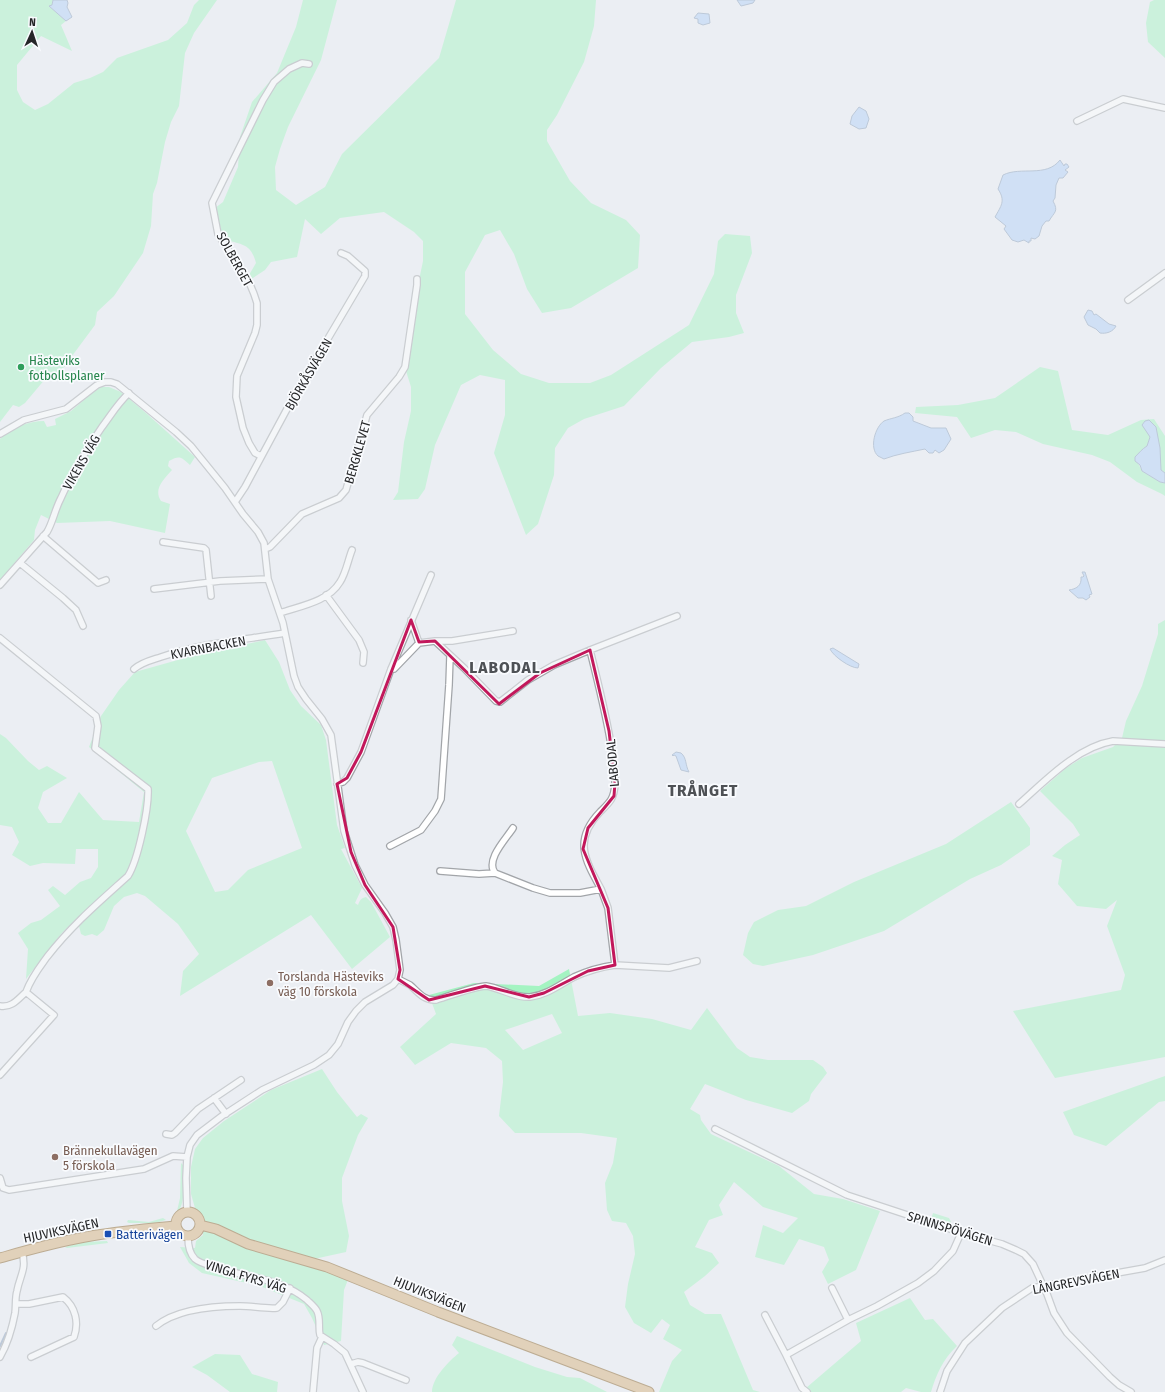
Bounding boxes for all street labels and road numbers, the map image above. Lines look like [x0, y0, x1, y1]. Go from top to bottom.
street label: SOLBERGET [213, 229, 256, 289]
street label: BJÖRKÅSVÄGEN [281, 335, 335, 413]
street label: BERGKLEVET [341, 419, 374, 485]
street label: VIKENS VÄG [60, 432, 103, 492]
street label: KVARNBACKEN [169, 633, 247, 662]
street label: LABODAL [603, 738, 622, 787]
street label: SPINNSPÖVÄGEN [905, 1207, 995, 1249]
street label: HJUVIKSVÄGEN [22, 1215, 100, 1246]
street label: VINGA FYRS VÄG [203, 1257, 288, 1296]
street label: LÅNGREVSVÄGEN [1031, 1265, 1121, 1297]
street label: HJUVIKSVÄGEN [391, 1273, 468, 1316]

